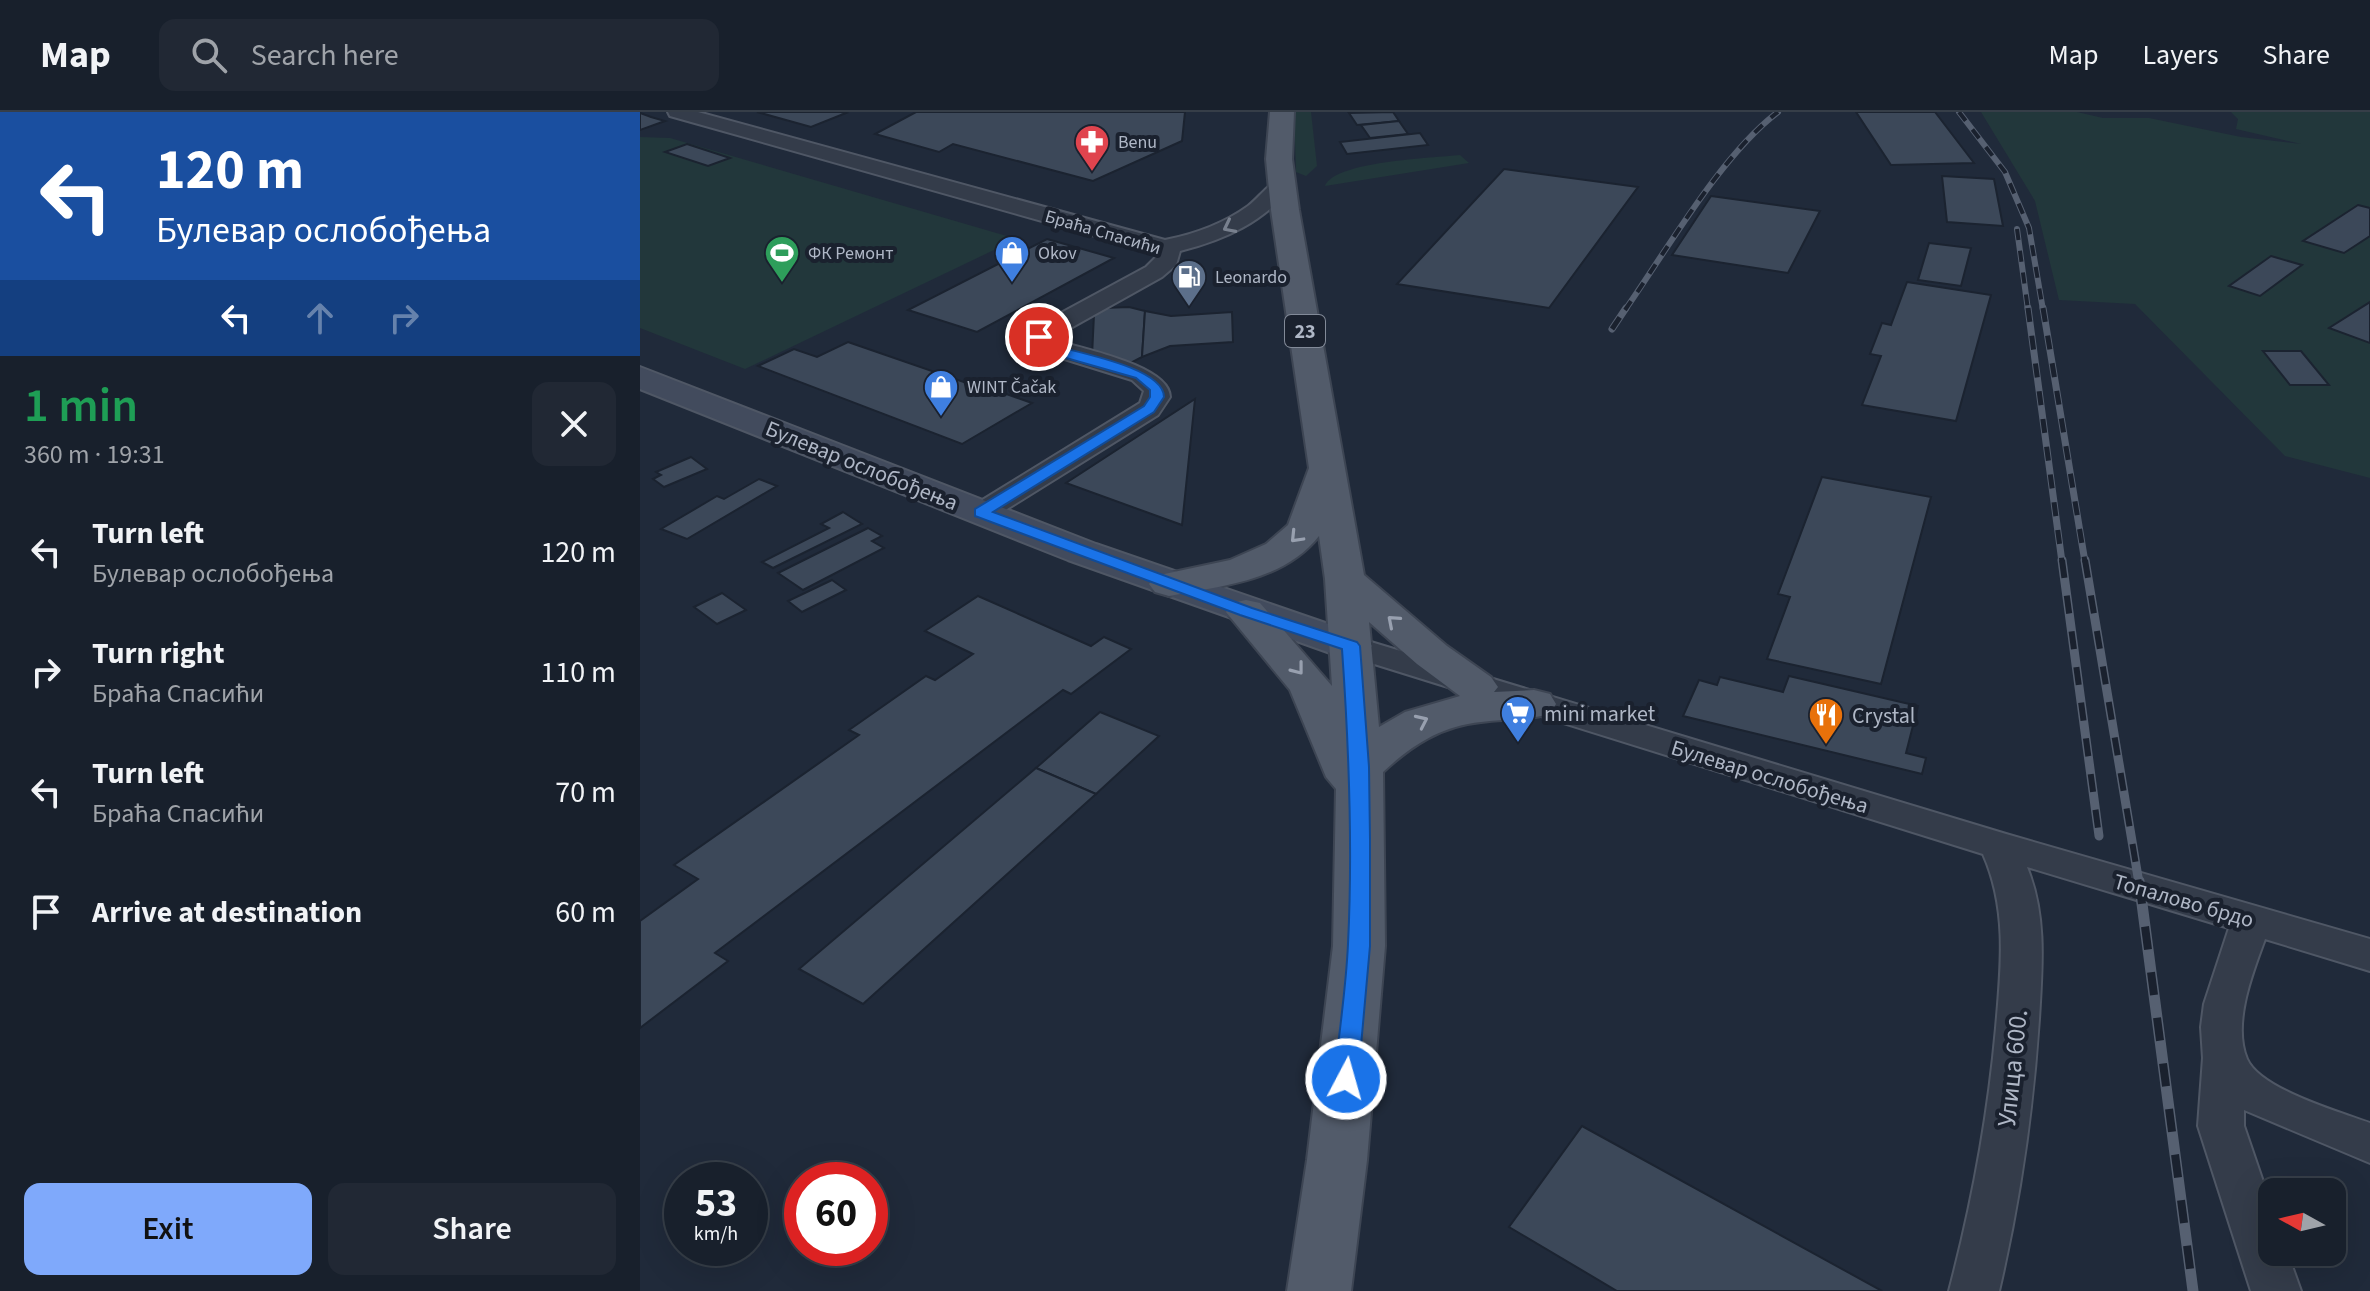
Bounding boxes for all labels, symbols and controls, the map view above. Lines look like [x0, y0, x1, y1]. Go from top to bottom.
search box [159, 19, 719, 91]
text: Map [40, 28, 111, 82]
icon: search [187, 33, 231, 77]
text: Search here [251, 34, 399, 77]
text: Map [2048, 35, 2098, 75]
text: Layers [2142, 35, 2218, 75]
text: Share [2262, 35, 2330, 75]
pharmacy icon: Benu [1073, 123, 1111, 173]
place label: Benu [1118, 130, 1157, 155]
text: 120 m [156, 131, 304, 210]
icon: left [24, 144, 128, 248]
street label: Браћа Спасићи [1042, 204, 1164, 261]
text: Булевар ослобођења [156, 205, 491, 256]
one-way arrow [1223, 217, 1238, 232]
sports icon: ФК Ремонт [763, 234, 801, 284]
shop icon: Okov [993, 234, 1031, 284]
place label: ФК Ремонт [808, 241, 893, 266]
place label: Okov [1038, 241, 1077, 266]
fuel station icon: Leonardo [1170, 258, 1208, 308]
place label: Leonardo [1215, 265, 1287, 290]
icon: left [214, 296, 258, 340]
icon: ahead [298, 296, 342, 340]
icon: right [382, 296, 426, 340]
pin [1005, 303, 1073, 371]
icon: arrive [1017, 315, 1061, 359]
road number: 23 [1285, 315, 1325, 347]
shop icon: WINT Čačak [922, 368, 960, 418]
text: 1 min [24, 372, 138, 440]
place label: WINT Čačak [967, 375, 1056, 400]
button: close [532, 382, 616, 466]
street label: Булевар ослобођења [761, 413, 963, 519]
text: 360 m · 19:31 [24, 436, 165, 473]
text: Turn left [92, 512, 204, 555]
one-way arrow [1290, 528, 1305, 542]
icon: left [24, 530, 68, 574]
text: 120 m [540, 531, 616, 574]
text: Булевар ослобођења [92, 555, 334, 592]
one-way arrow [1388, 616, 1403, 631]
text: Turn right [92, 632, 224, 675]
icon: right [24, 650, 68, 694]
text: 110 m [540, 651, 616, 694]
one-way arrow [1288, 660, 1303, 674]
text: Браћа Спасићи [92, 675, 264, 712]
supermarket icon: mini market [1499, 694, 1537, 744]
restaurant icon: Crystal [1807, 696, 1845, 746]
place label: mini market [1544, 698, 1656, 730]
place label: Crystal [1852, 700, 1915, 732]
one-way arrow [1413, 715, 1428, 731]
street label: Булевар ослобођења [1667, 732, 1872, 822]
text: Turn left [92, 752, 204, 795]
icon: left [24, 770, 68, 814]
text: 70 m [555, 771, 616, 814]
text: Браћа Спасићи [92, 795, 264, 832]
street label: Топалово брдо [2110, 866, 2258, 936]
icon: arrive [24, 890, 68, 934]
text: Arrive at destination [92, 891, 362, 934]
text: 60 m [555, 891, 616, 934]
street label: Улица 600. [1988, 1007, 2037, 1129]
position arrow [1304, 1037, 1388, 1121]
speed limit sign: 60 [784, 1162, 888, 1266]
text: 53 [695, 1175, 737, 1232]
north arrow [2258, 1178, 2346, 1266]
map controls [2258, 1178, 2346, 1266]
button: Exit [24, 1183, 312, 1275]
button: Share [328, 1183, 616, 1275]
text: km/h [694, 1220, 738, 1248]

